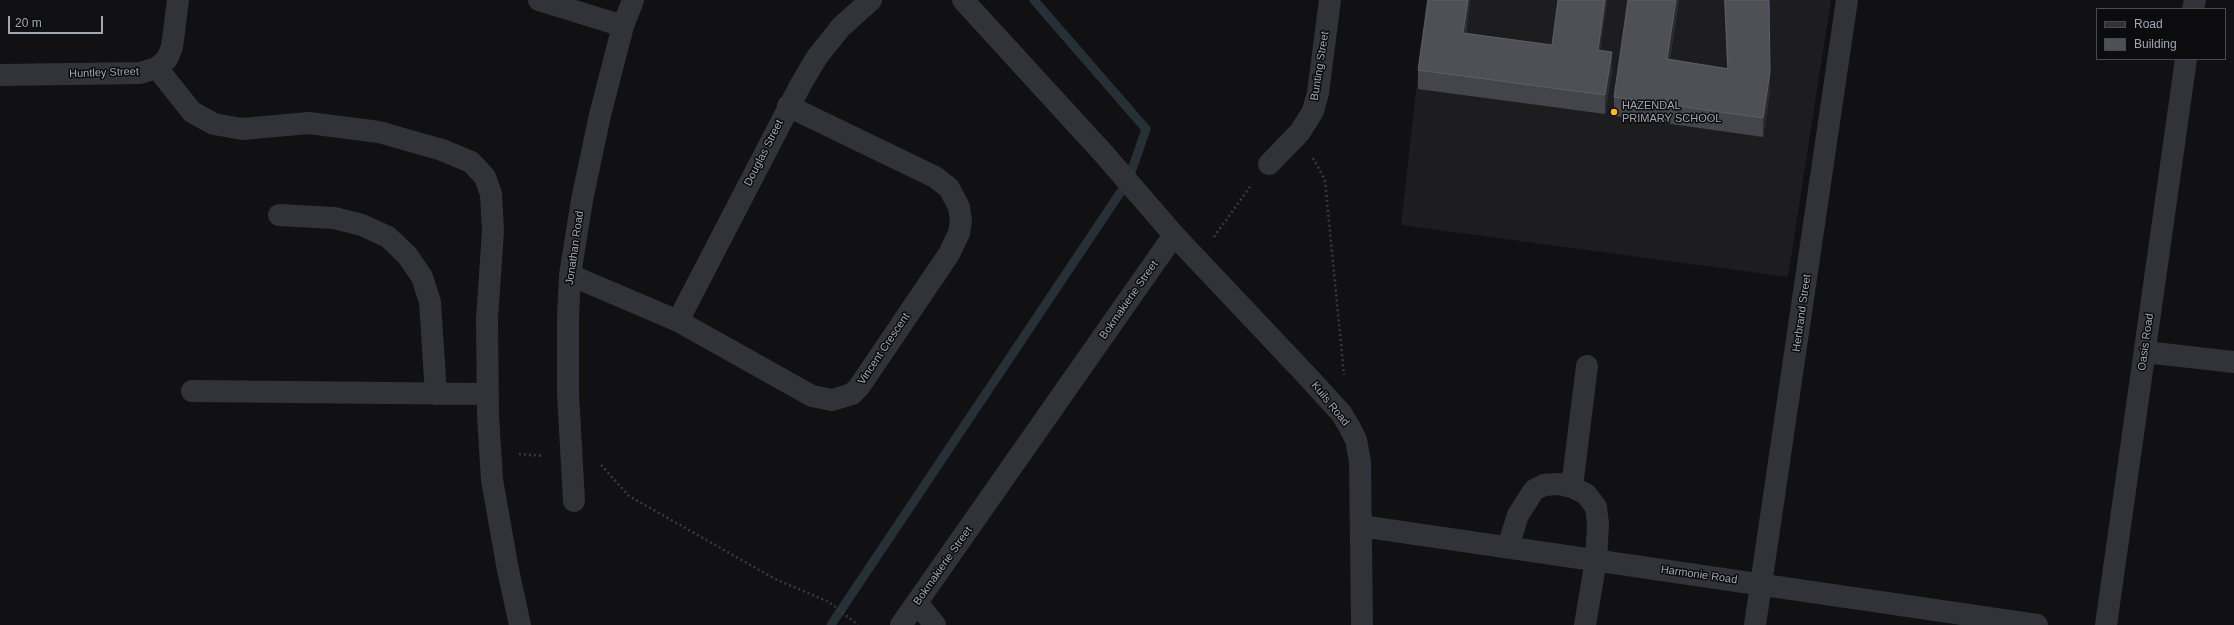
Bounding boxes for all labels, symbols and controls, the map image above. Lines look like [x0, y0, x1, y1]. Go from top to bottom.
scale bar [10, 8, 105, 34]
legend [2096, 8, 2226, 60]
text: 20 m [15, 16, 42, 30]
text: Road [2134, 17, 2163, 31]
street label: Bunting Street [1308, 31, 1332, 101]
text: Building [2134, 37, 2177, 51]
street label: Huntley Street [69, 65, 139, 81]
place label: HAZENDAL PRIMARY SCHOOL [1622, 99, 1721, 125]
marker: HAZENDAL PRIMARY SCHOOL [1609, 107, 1619, 117]
street label: Douglas Street [742, 118, 786, 188]
street label: Jonathan Road [563, 210, 587, 286]
street label: Bokmakierie Street [1097, 258, 1161, 342]
street label: Herbrand Street [1790, 273, 1814, 353]
street label: Vincent Crescent [855, 311, 913, 387]
street label: Oasis Road [2135, 313, 2157, 371]
street label: Kuils Road [1308, 379, 1352, 429]
street label: Bokmakierie Street [911, 524, 975, 608]
street label: Harmonie Road [1660, 563, 1738, 587]

